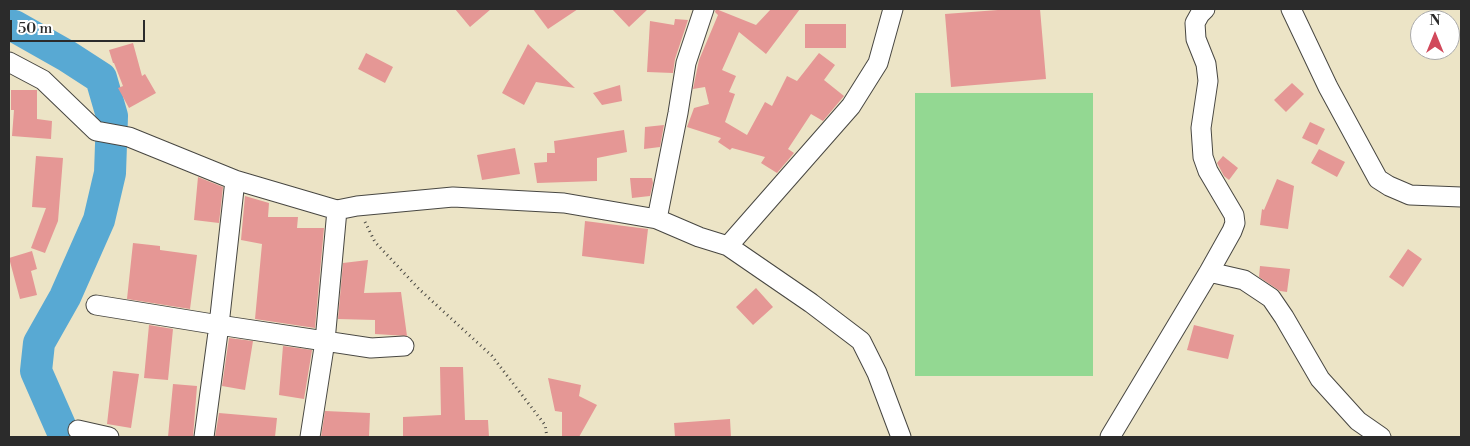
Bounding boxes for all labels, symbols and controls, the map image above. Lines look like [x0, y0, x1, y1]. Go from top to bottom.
scale bar [12, 10, 148, 42]
north arrow [1410, 10, 1460, 60]
text: N [1429, 12, 1441, 30]
text: 50 m [18, 19, 52, 38]

